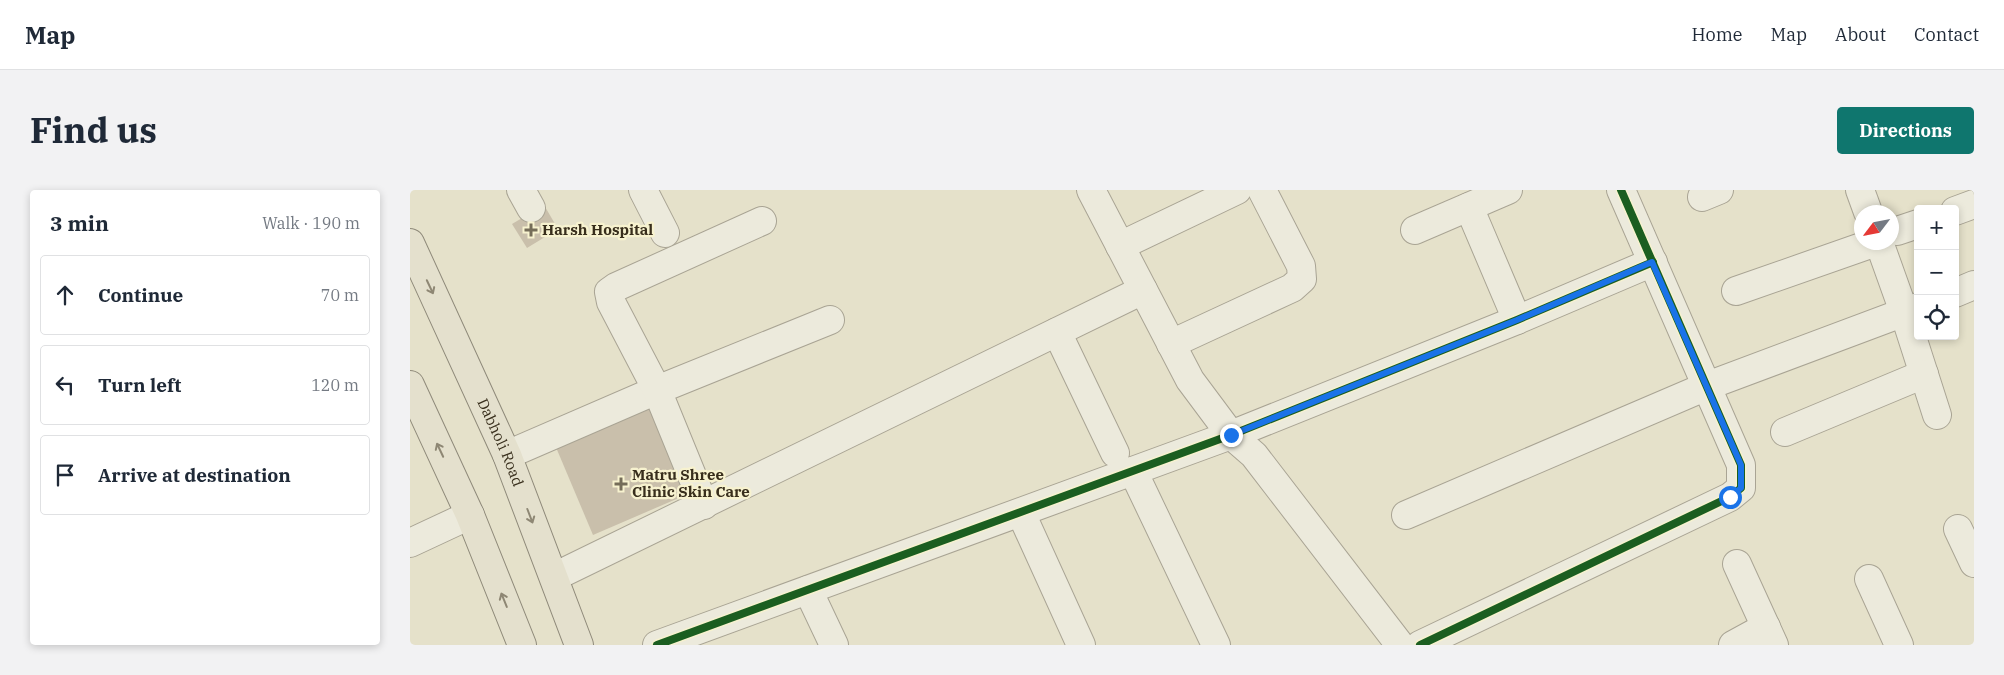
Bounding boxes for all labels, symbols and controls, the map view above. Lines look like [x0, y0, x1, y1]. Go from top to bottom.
text: Map [25, 19, 75, 51]
text: Home [1691, 23, 1743, 46]
text: Map [1771, 23, 1807, 46]
text: About [1835, 23, 1886, 46]
text: Contact [1914, 23, 1979, 46]
text: Find us [30, 107, 157, 153]
button: Directions [1837, 107, 1974, 154]
north arrow [1854, 205, 1899, 250]
map controls [1914, 205, 1959, 340]
button: + [1914, 205, 1959, 250]
text: 3 min [50, 209, 109, 237]
text: Walk · 190 m [262, 213, 360, 233]
place label: Harsh Hospital [542, 220, 653, 239]
marker: Harsh Hospital [524, 223, 538, 237]
button: − [1914, 250, 1959, 295]
one-way arrow [426, 279, 436, 294]
icon: ahead [51, 281, 79, 309]
text: Continue [98, 283, 183, 307]
text: 70 m [321, 285, 359, 305]
button: locate [1914, 295, 1959, 340]
icon: left [51, 371, 79, 399]
text: Turn left [98, 373, 181, 397]
text: 120 m [311, 375, 359, 395]
street label: Dabholi Road [473, 395, 528, 489]
route end [1220, 424, 1243, 447]
one-way arrow [435, 443, 445, 458]
icon: arrive [51, 461, 79, 489]
text: Arrive at destination [98, 463, 291, 487]
place label: Matru Shree Clinic Skin Care [632, 465, 750, 501]
marker: Matru Shree Clinic Skin Care [614, 477, 628, 491]
route start [1719, 486, 1742, 509]
one-way arrow [526, 508, 535, 524]
one-way arrow [499, 593, 508, 608]

